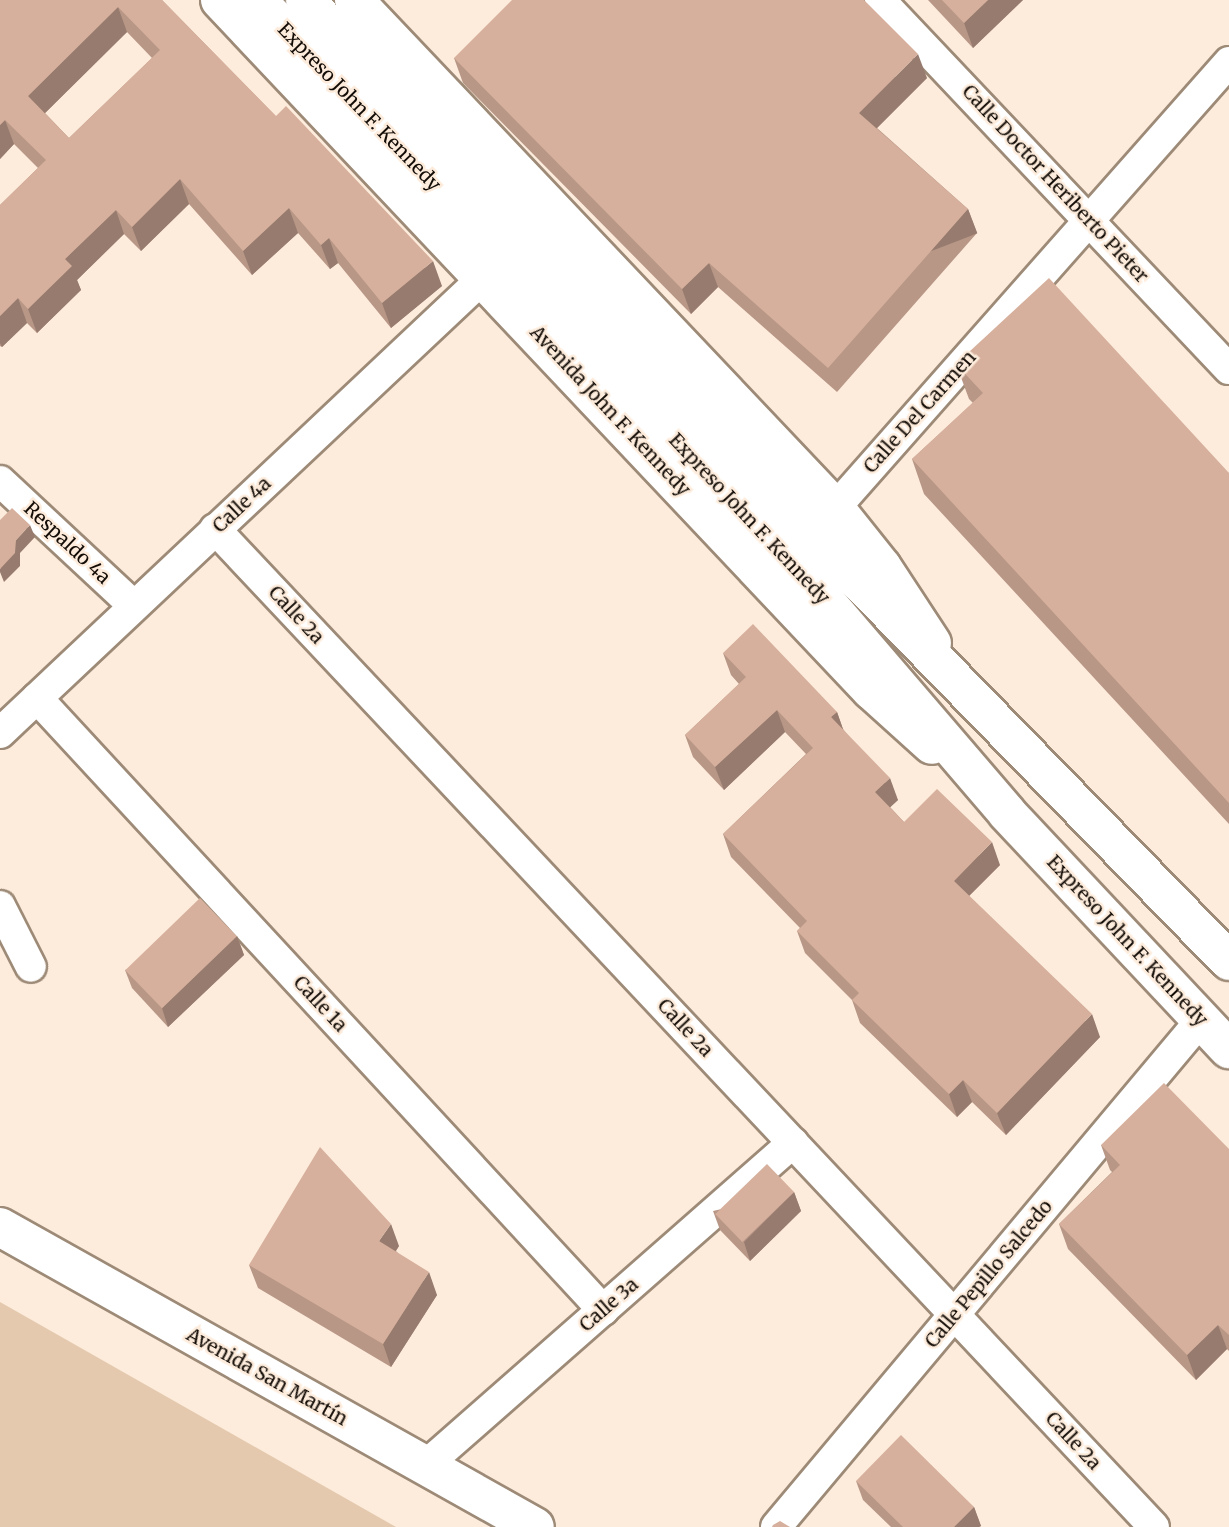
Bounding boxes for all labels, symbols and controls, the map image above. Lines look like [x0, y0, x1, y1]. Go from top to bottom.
street label: Expreso John F. Kennedy [273, 18, 445, 196]
street label: Calle Doctor Heriberto Pieter [957, 80, 1153, 288]
street label: Avenida John F. Kennedy [525, 321, 695, 501]
street label: Calle Del Carmen [859, 346, 981, 478]
street label: Expreso John F. Kennedy [664, 429, 834, 609]
street label: Calle 4a [208, 472, 276, 538]
street label: Respaldo 4a [19, 497, 115, 589]
street label: Calle 2a [264, 581, 328, 649]
street label: Expreso John F. Kennedy [1042, 851, 1212, 1031]
street label: Calle 1a [289, 971, 351, 1037]
street label: Calle 2a [653, 994, 717, 1062]
street label: Calle Pepillo Salcedo [921, 1195, 1057, 1353]
street label: Calle 3a [575, 1273, 643, 1337]
street label: Avenida San Martín [183, 1323, 351, 1431]
street label: Calle 2a [1041, 1407, 1105, 1475]

